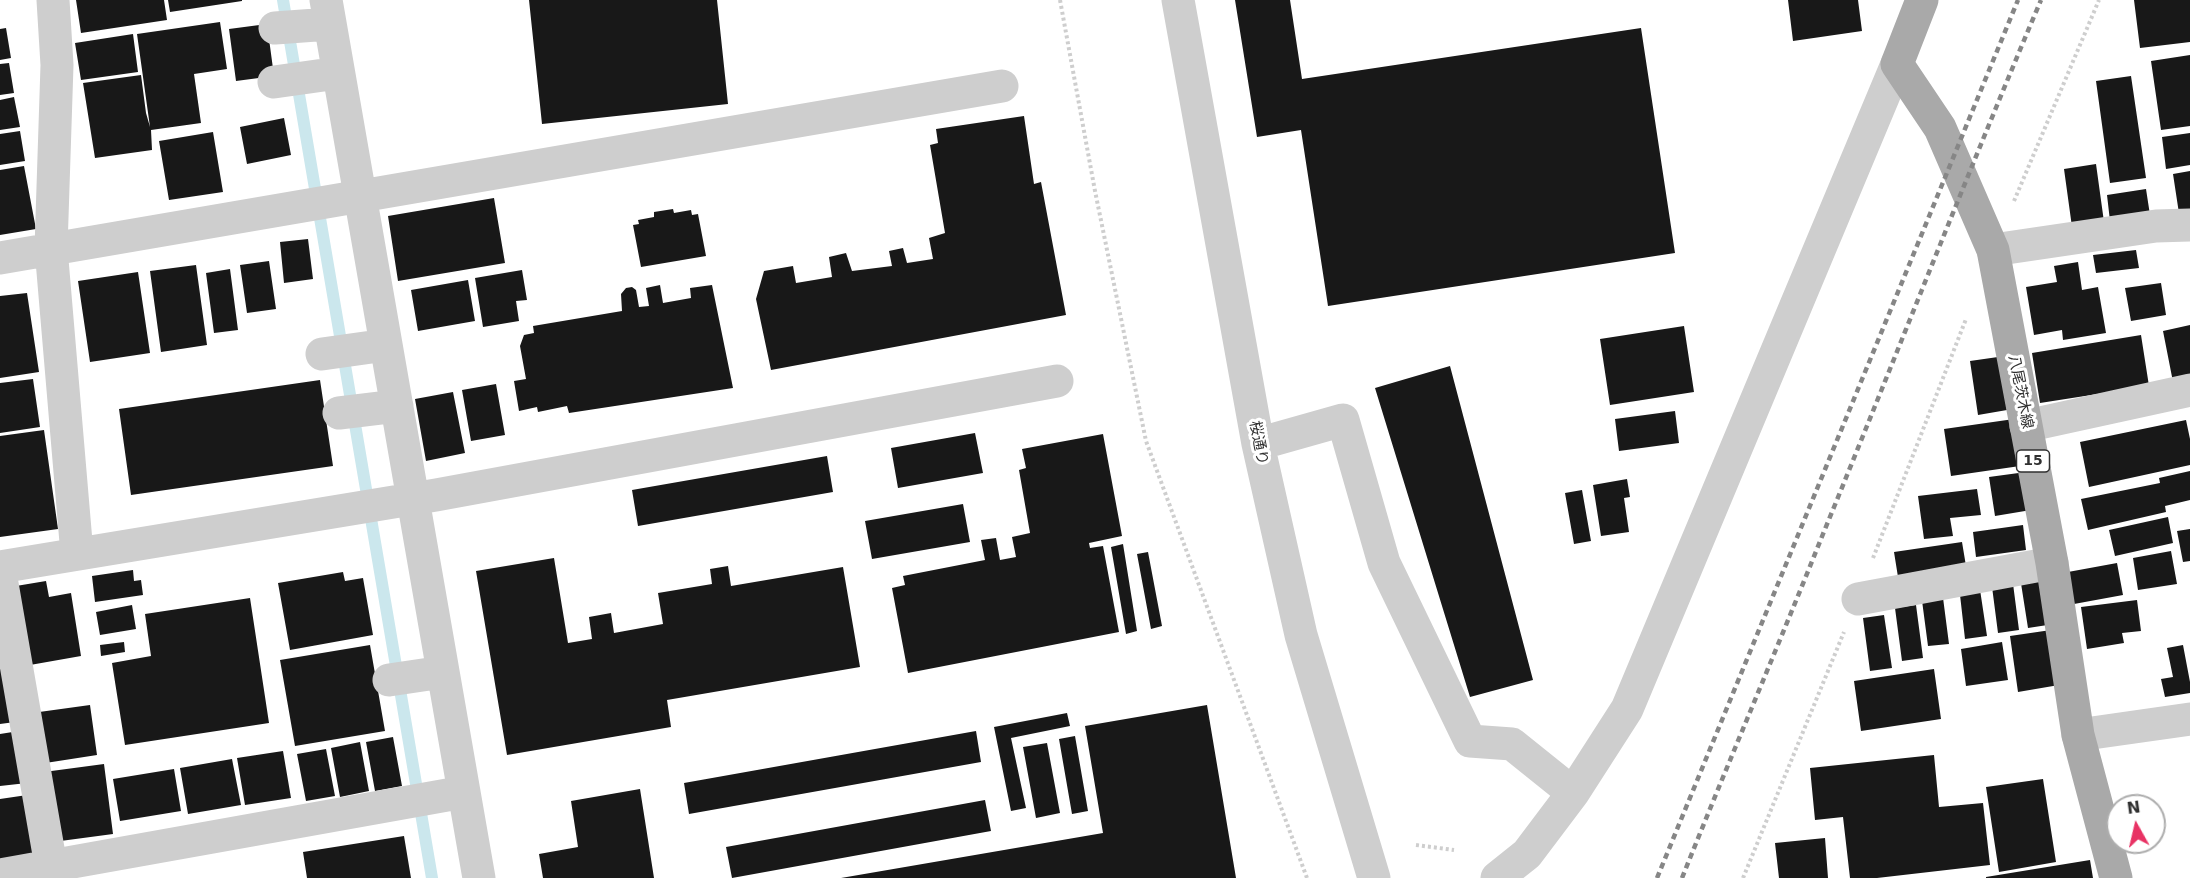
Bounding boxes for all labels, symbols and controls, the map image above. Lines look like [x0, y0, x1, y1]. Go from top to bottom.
street label: 八尾茨木線 [2004, 353, 2036, 431]
street label: 桜通り [1245, 419, 1271, 467]
road number: 15 [2016, 450, 2050, 472]
north arrow [2106, 794, 2166, 854]
text: N [2126, 797, 2142, 818]

